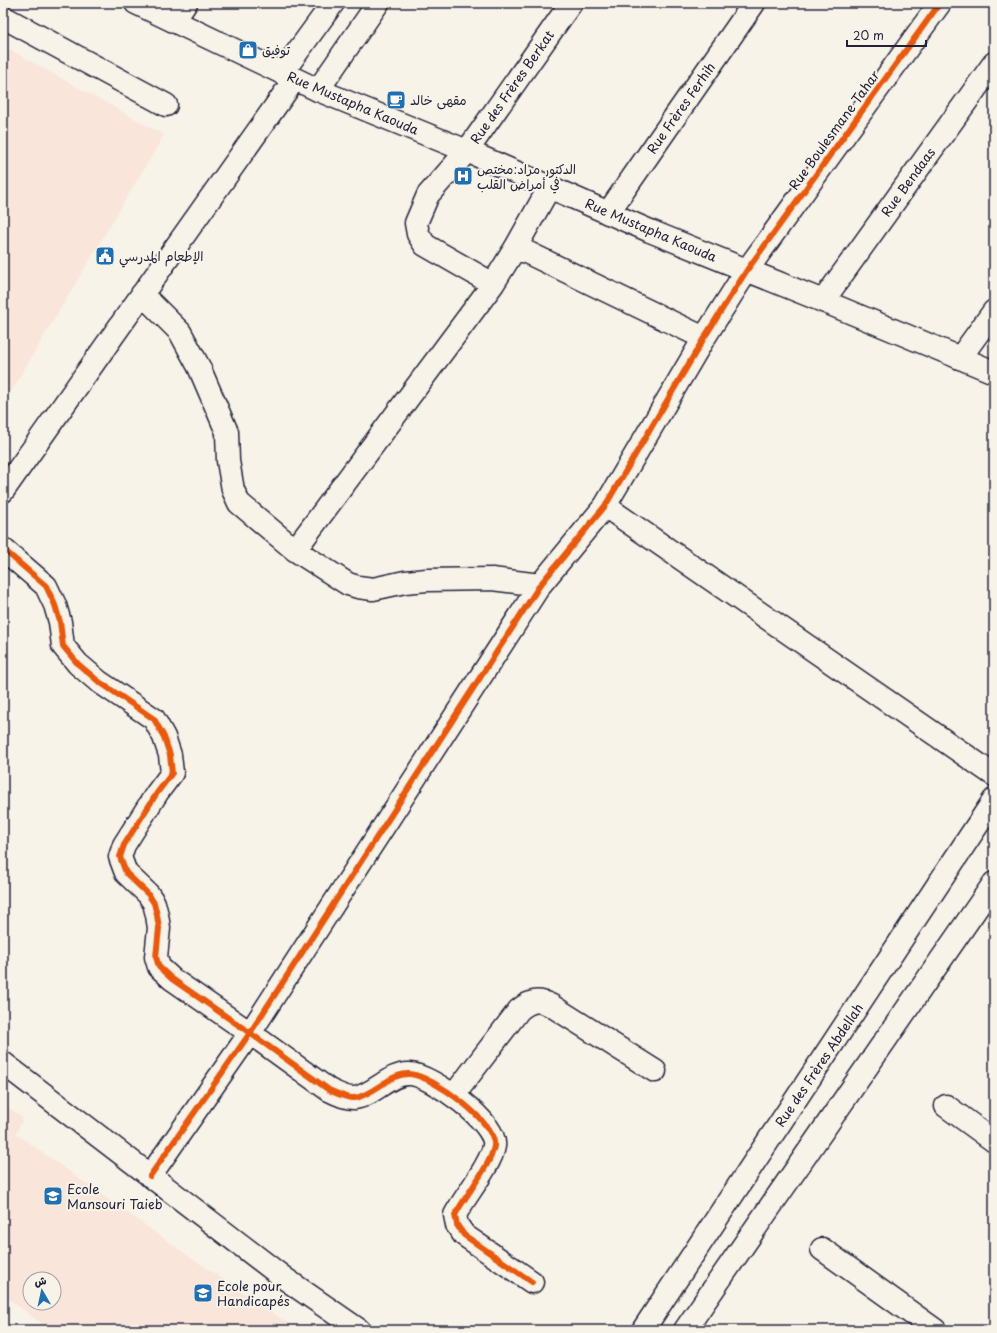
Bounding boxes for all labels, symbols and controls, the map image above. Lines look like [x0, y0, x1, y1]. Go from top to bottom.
scale bar [847, 22, 926, 48]
street label: Rue des Frères Berkat [465, 26, 558, 147]
text: 20 m [853, 26, 884, 44]
shop icon: توفيق [237, 39, 259, 61]
place label: توفيق [262, 40, 290, 59]
street label: Rue Frères Ferhih [642, 58, 719, 157]
street label: Rue Mustapha Kaouda [285, 66, 422, 139]
street label: Rue Boulesmane Tahar [784, 66, 884, 193]
cafe icon: مقهى خالد [385, 89, 407, 111]
place label: مقهى خالد [410, 90, 467, 110]
street label: Rue Bendaas [876, 143, 939, 220]
place label: الدكتور مراد:مختص في أمراض القلب [477, 159, 576, 194]
hospital icon: الدكتور مراد:مختص في أمراض القلب [452, 165, 474, 187]
street label: Rue Mustapha Kaouda [583, 193, 720, 266]
public building icon: الإطعام المدرسي [94, 245, 116, 267]
place label: الإطعام المدرسي [119, 246, 204, 268]
street label: Rue des Frères Abdellah [770, 999, 867, 1130]
place label: Ecole Mansouri Taieb [67, 1179, 163, 1213]
school or university icon: Ecole Mansouri Taieb [42, 1185, 64, 1207]
north arrow [22, 1271, 62, 1311]
text: ش [33, 1271, 48, 1290]
place label: Ecole pour Handicapés [217, 1276, 290, 1310]
school or university icon: Ecole pour Handicapés [192, 1282, 214, 1304]

